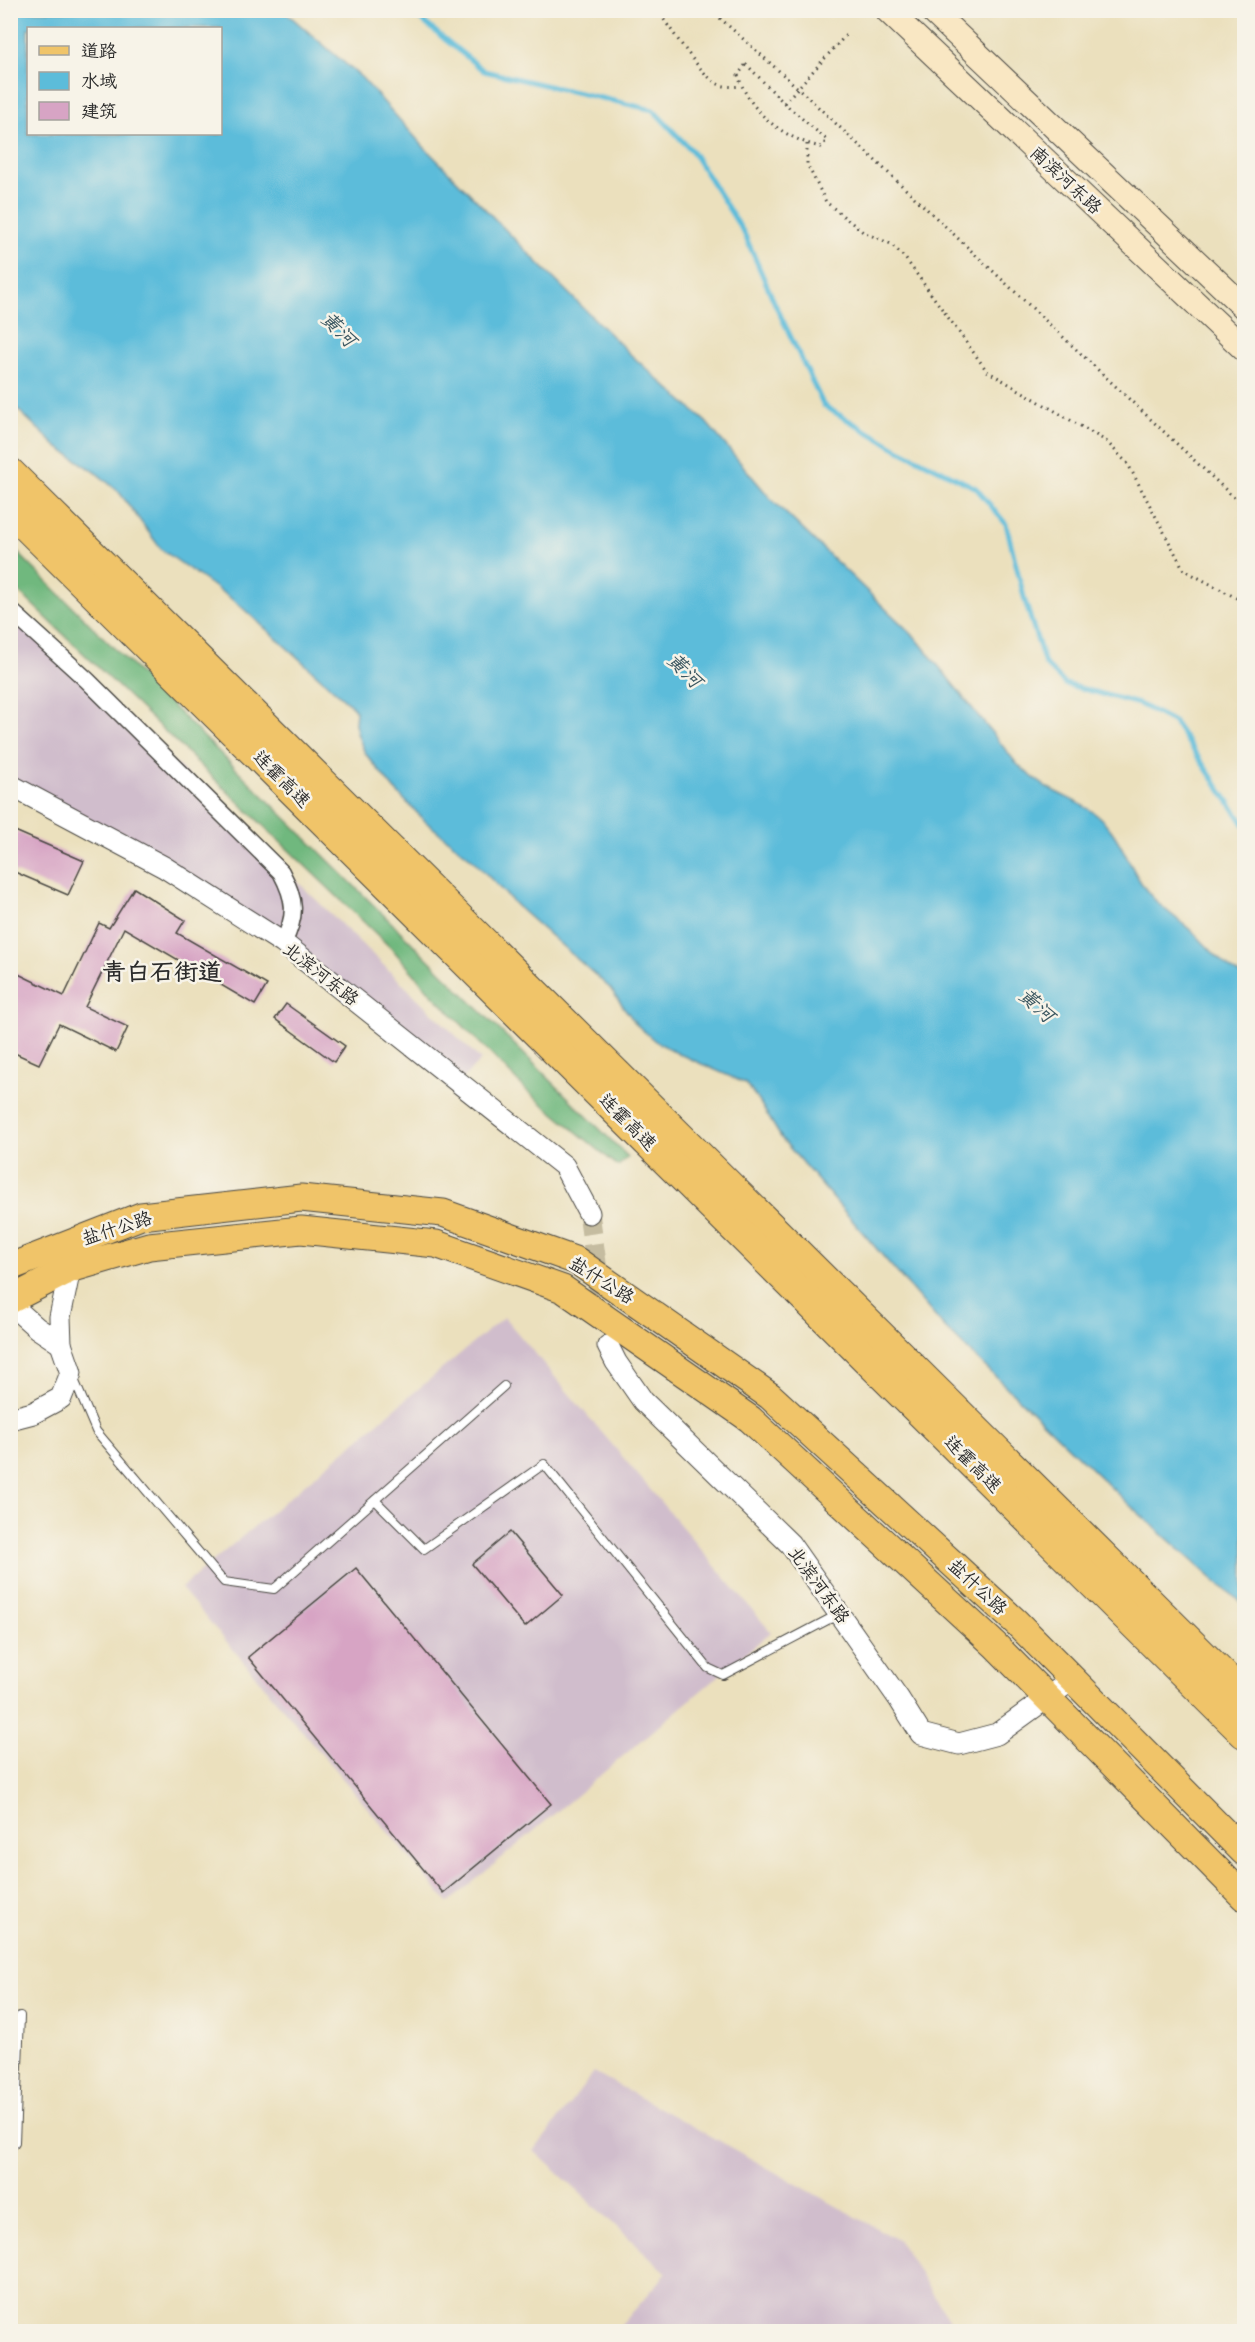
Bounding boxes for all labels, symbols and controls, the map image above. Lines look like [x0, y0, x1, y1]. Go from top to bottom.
legend [27, 27, 222, 135]
text: 道路 [81, 39, 117, 62]
text: 水域 [81, 69, 117, 92]
text: 建筑 [81, 99, 117, 122]
street label: 南滨河东路 [1026, 141, 1107, 219]
water label: 黄河 [316, 306, 364, 354]
water label: 黄河 [662, 647, 710, 695]
street label: 连霍高速 [249, 745, 316, 812]
street label: 北滨河东路 [279, 937, 364, 1010]
district label: 青白石街道 [102, 956, 222, 986]
water label: 黄河 [1014, 982, 1063, 1029]
street label: 连霍高速 [595, 1088, 662, 1155]
street label: 盐什公路 [79, 1205, 155, 1250]
street label: 盐什公路 [566, 1251, 639, 1308]
street label: 连霍高速 [940, 1430, 1007, 1497]
street label: 北滨河东路 [784, 1542, 855, 1628]
street label: 盐什公路 [944, 1554, 1013, 1620]

